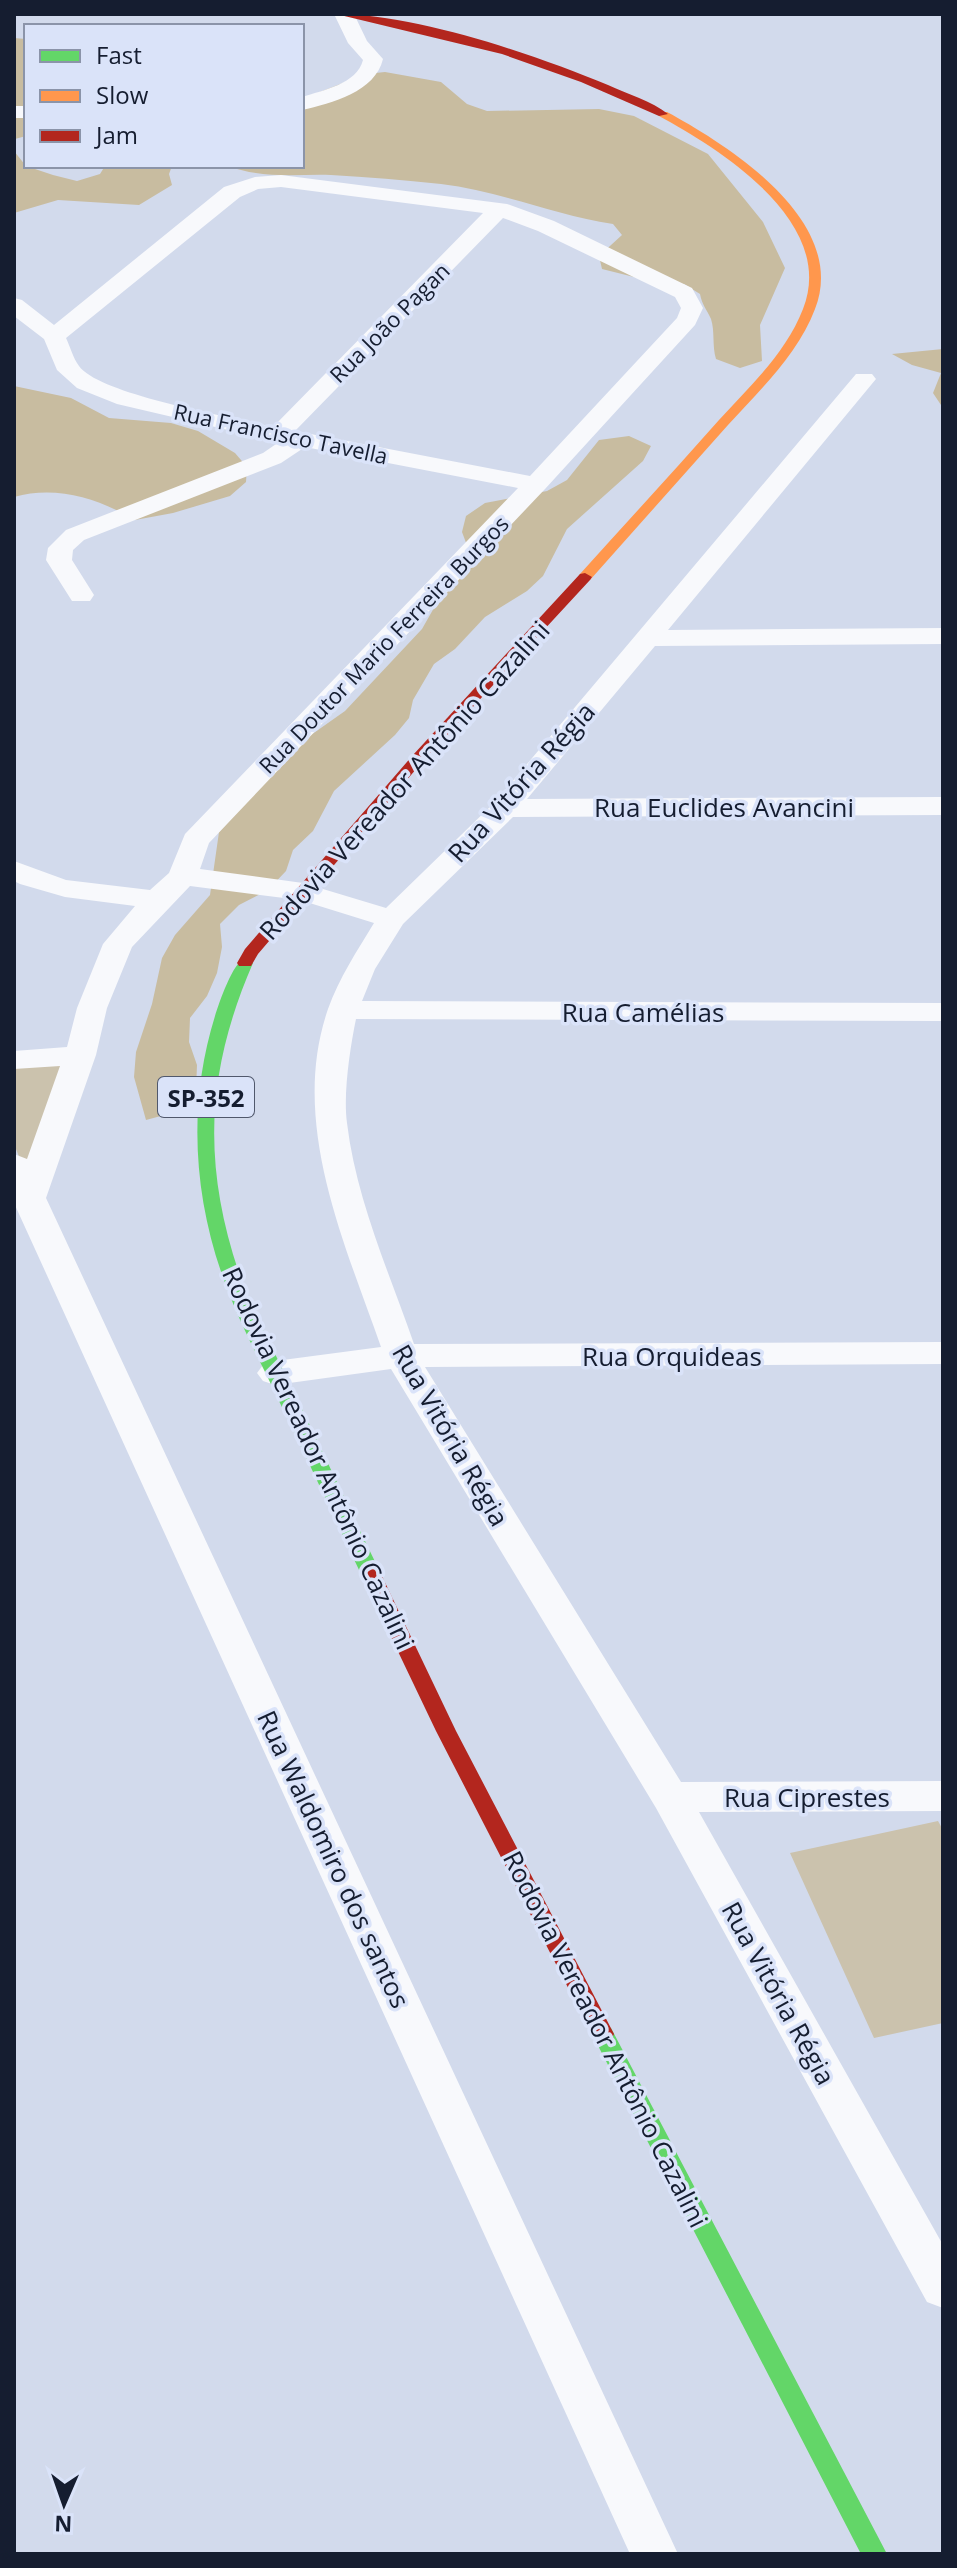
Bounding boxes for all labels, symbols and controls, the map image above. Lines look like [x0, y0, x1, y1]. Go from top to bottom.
legend [24, 24, 304, 168]
text: Fast [96, 38, 142, 71]
text: Slow [96, 78, 149, 111]
text: Jam [94, 118, 138, 151]
street label: Rua João Pagan [322, 255, 456, 389]
street label: Rua Francisco Tavella [171, 396, 391, 470]
street label: Rua Doutor Mario Ferreira Burgos [251, 508, 515, 780]
street label: Rodovia Vereador Antônio Cazalini [251, 613, 557, 947]
street label: Rua Vitória Régia [439, 694, 603, 870]
street label: Rua Euclides Avancini [594, 789, 854, 825]
street label: Rua Camélias [562, 994, 724, 1030]
road number: SP-352 [158, 1077, 254, 1117]
street label: Rodovia Vereador Antônio Cazalini [214, 1261, 424, 1655]
street label: Rua Vitória Régia [384, 1338, 518, 1532]
street label: Rua Orquideas [582, 1338, 762, 1374]
street label: Rua Waldomiro dos santos [249, 1704, 419, 2014]
street label: Rua Ciprestes [724, 1779, 890, 1815]
street label: Rodovia Vereador Antônio Cazalini [495, 1845, 717, 2233]
street label: Rua Vitória Régia [714, 1895, 844, 2091]
north arrow [24, 2464, 104, 2544]
text: N [54, 2510, 73, 2540]

